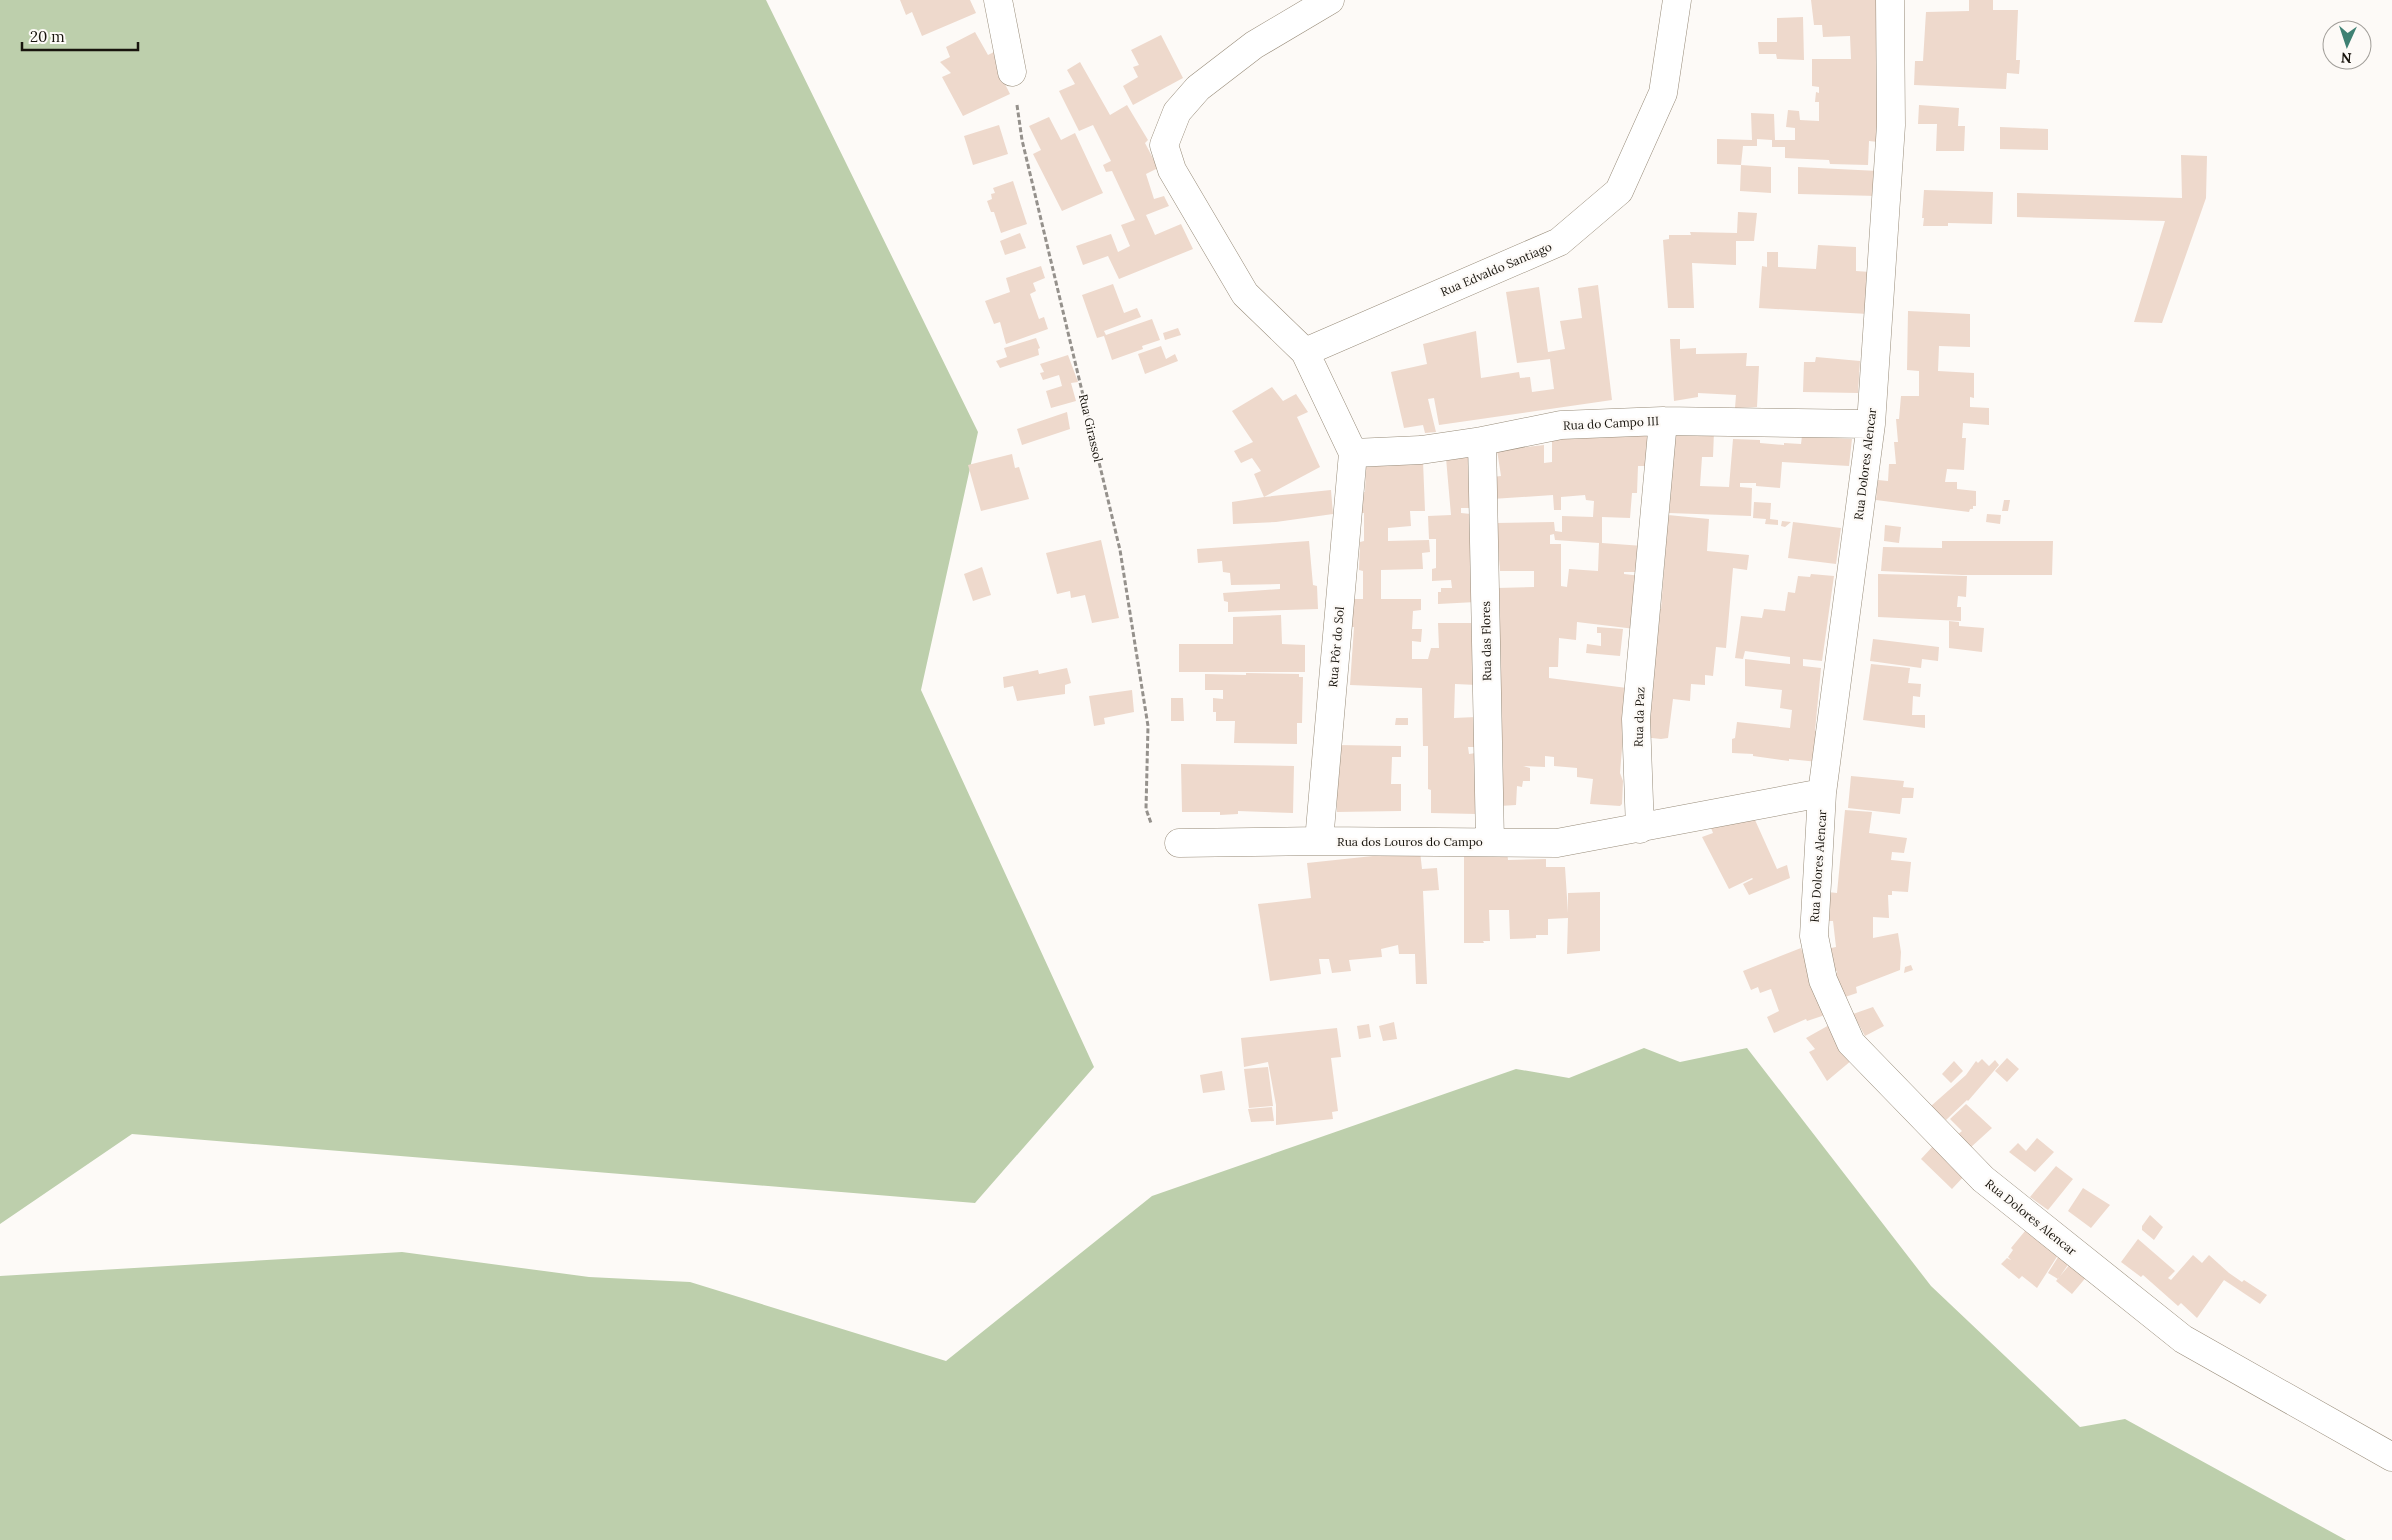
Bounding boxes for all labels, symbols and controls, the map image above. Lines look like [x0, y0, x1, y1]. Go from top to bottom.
scale bar [22, 20, 139, 52]
north arrow [2322, 20, 2372, 70]
text: 20 m [30, 27, 65, 46]
text: N [2340, 49, 2352, 67]
street label: Rua Edvaldo Santiago [1438, 239, 1554, 299]
street label: Rua Girassol [1076, 393, 1106, 463]
street label: Rua Dolores Alencar [1851, 406, 1879, 521]
street label: Rua do Campo III [1563, 413, 1659, 433]
street label: Rua das Flores [1478, 600, 1494, 681]
street label: Rua Pôr do Sol [1325, 606, 1347, 688]
street label: Rua da Paz [1630, 687, 1648, 747]
street label: Rua Dolores Alencar [1807, 808, 1829, 923]
street label: Rua dos Louros do Campo [1337, 834, 1483, 849]
street label: Rua Dolores Alencar [1982, 1176, 2080, 1259]

